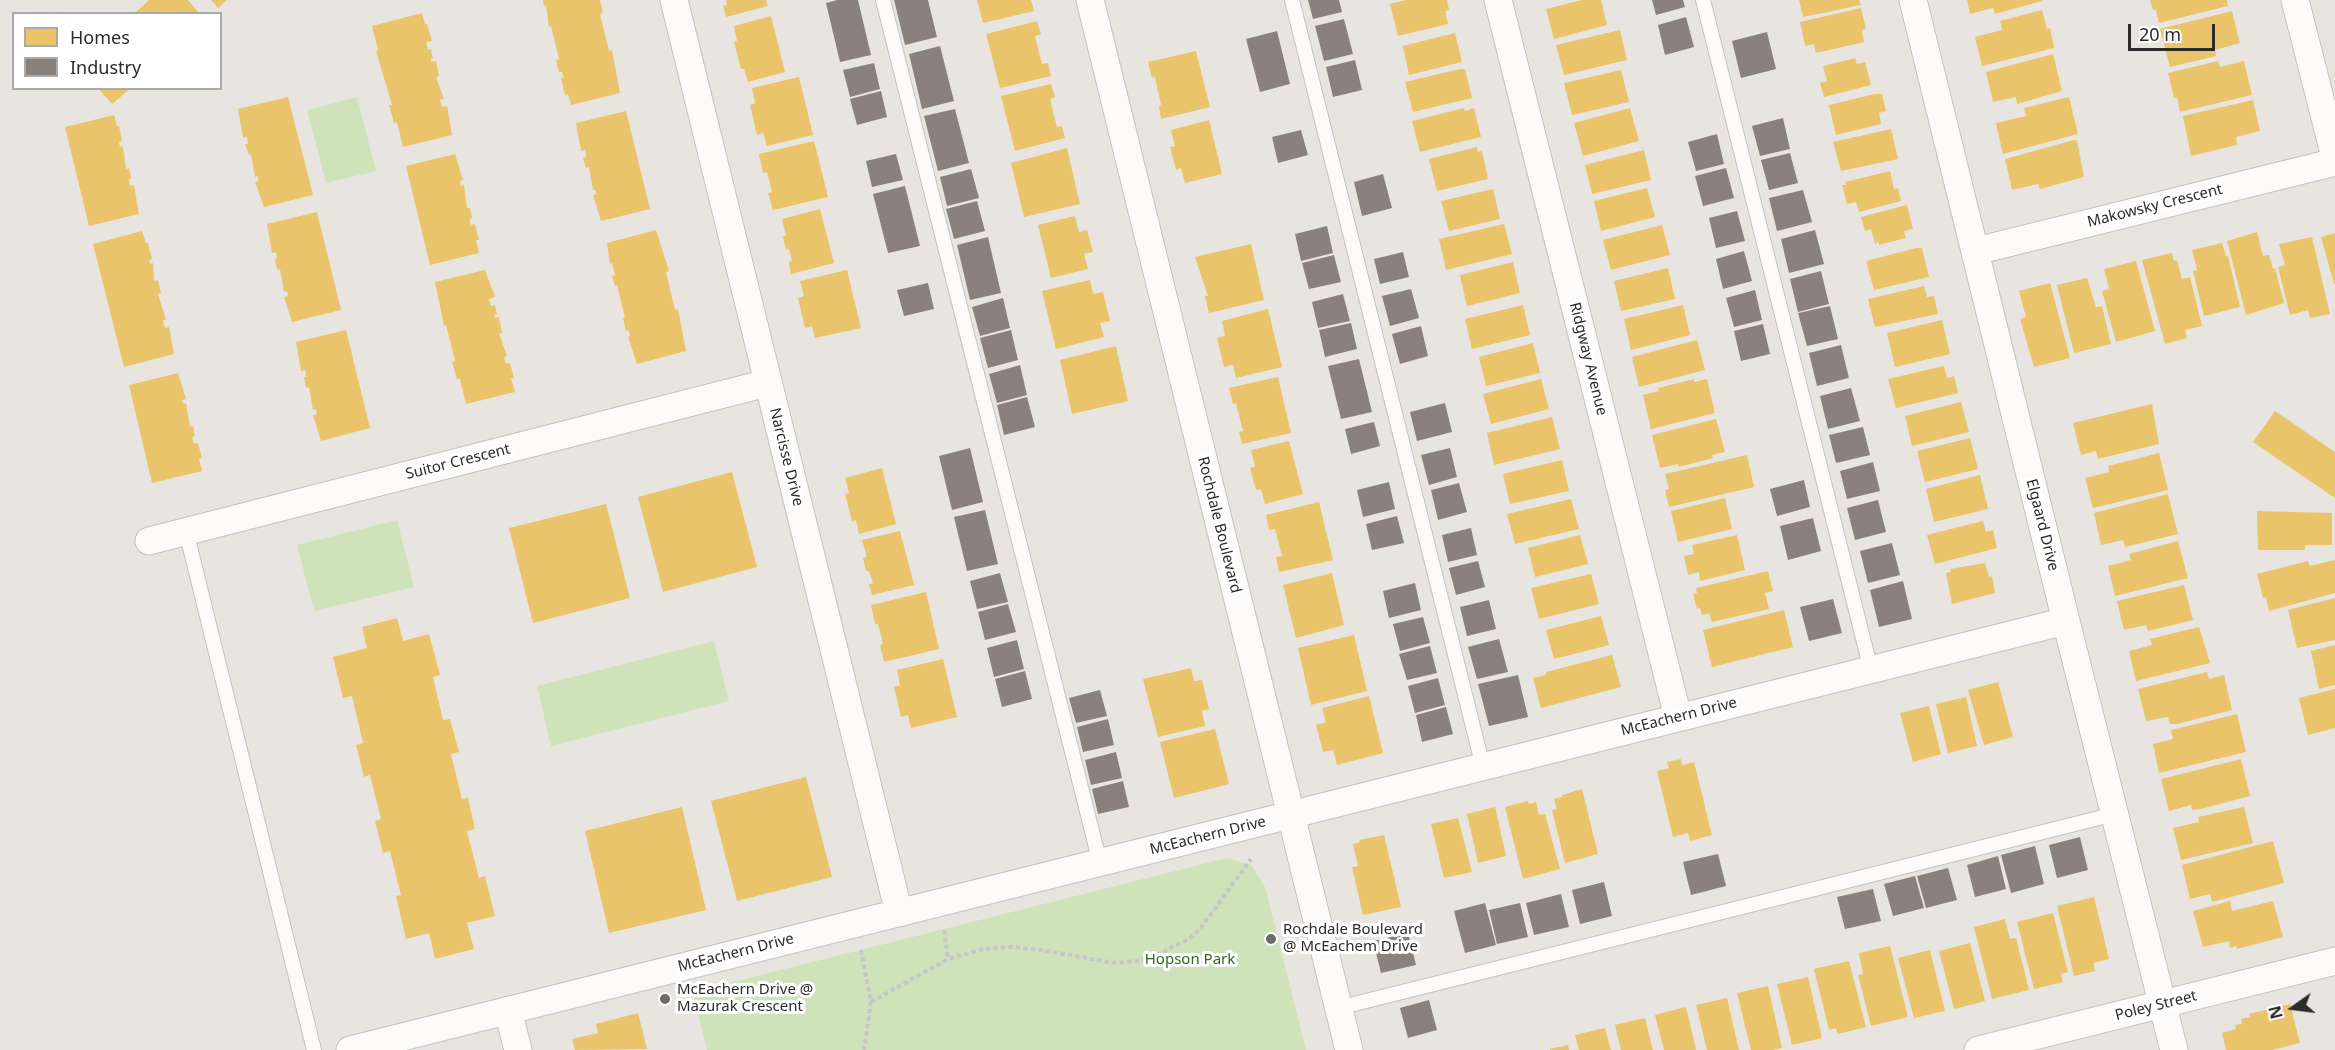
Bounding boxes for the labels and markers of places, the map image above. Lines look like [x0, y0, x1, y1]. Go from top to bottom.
place label: Rochdale Boulevard @ McEachem Drive [1283, 921, 1423, 956]
marker: Rochdale Boulevard @ McEachem Drive [1264, 932, 1278, 946]
place label: McEachern Drive @ Mazurak Crescent [677, 981, 813, 1016]
marker: McEachern Drive @ Mazurak Crescent [658, 992, 672, 1006]

